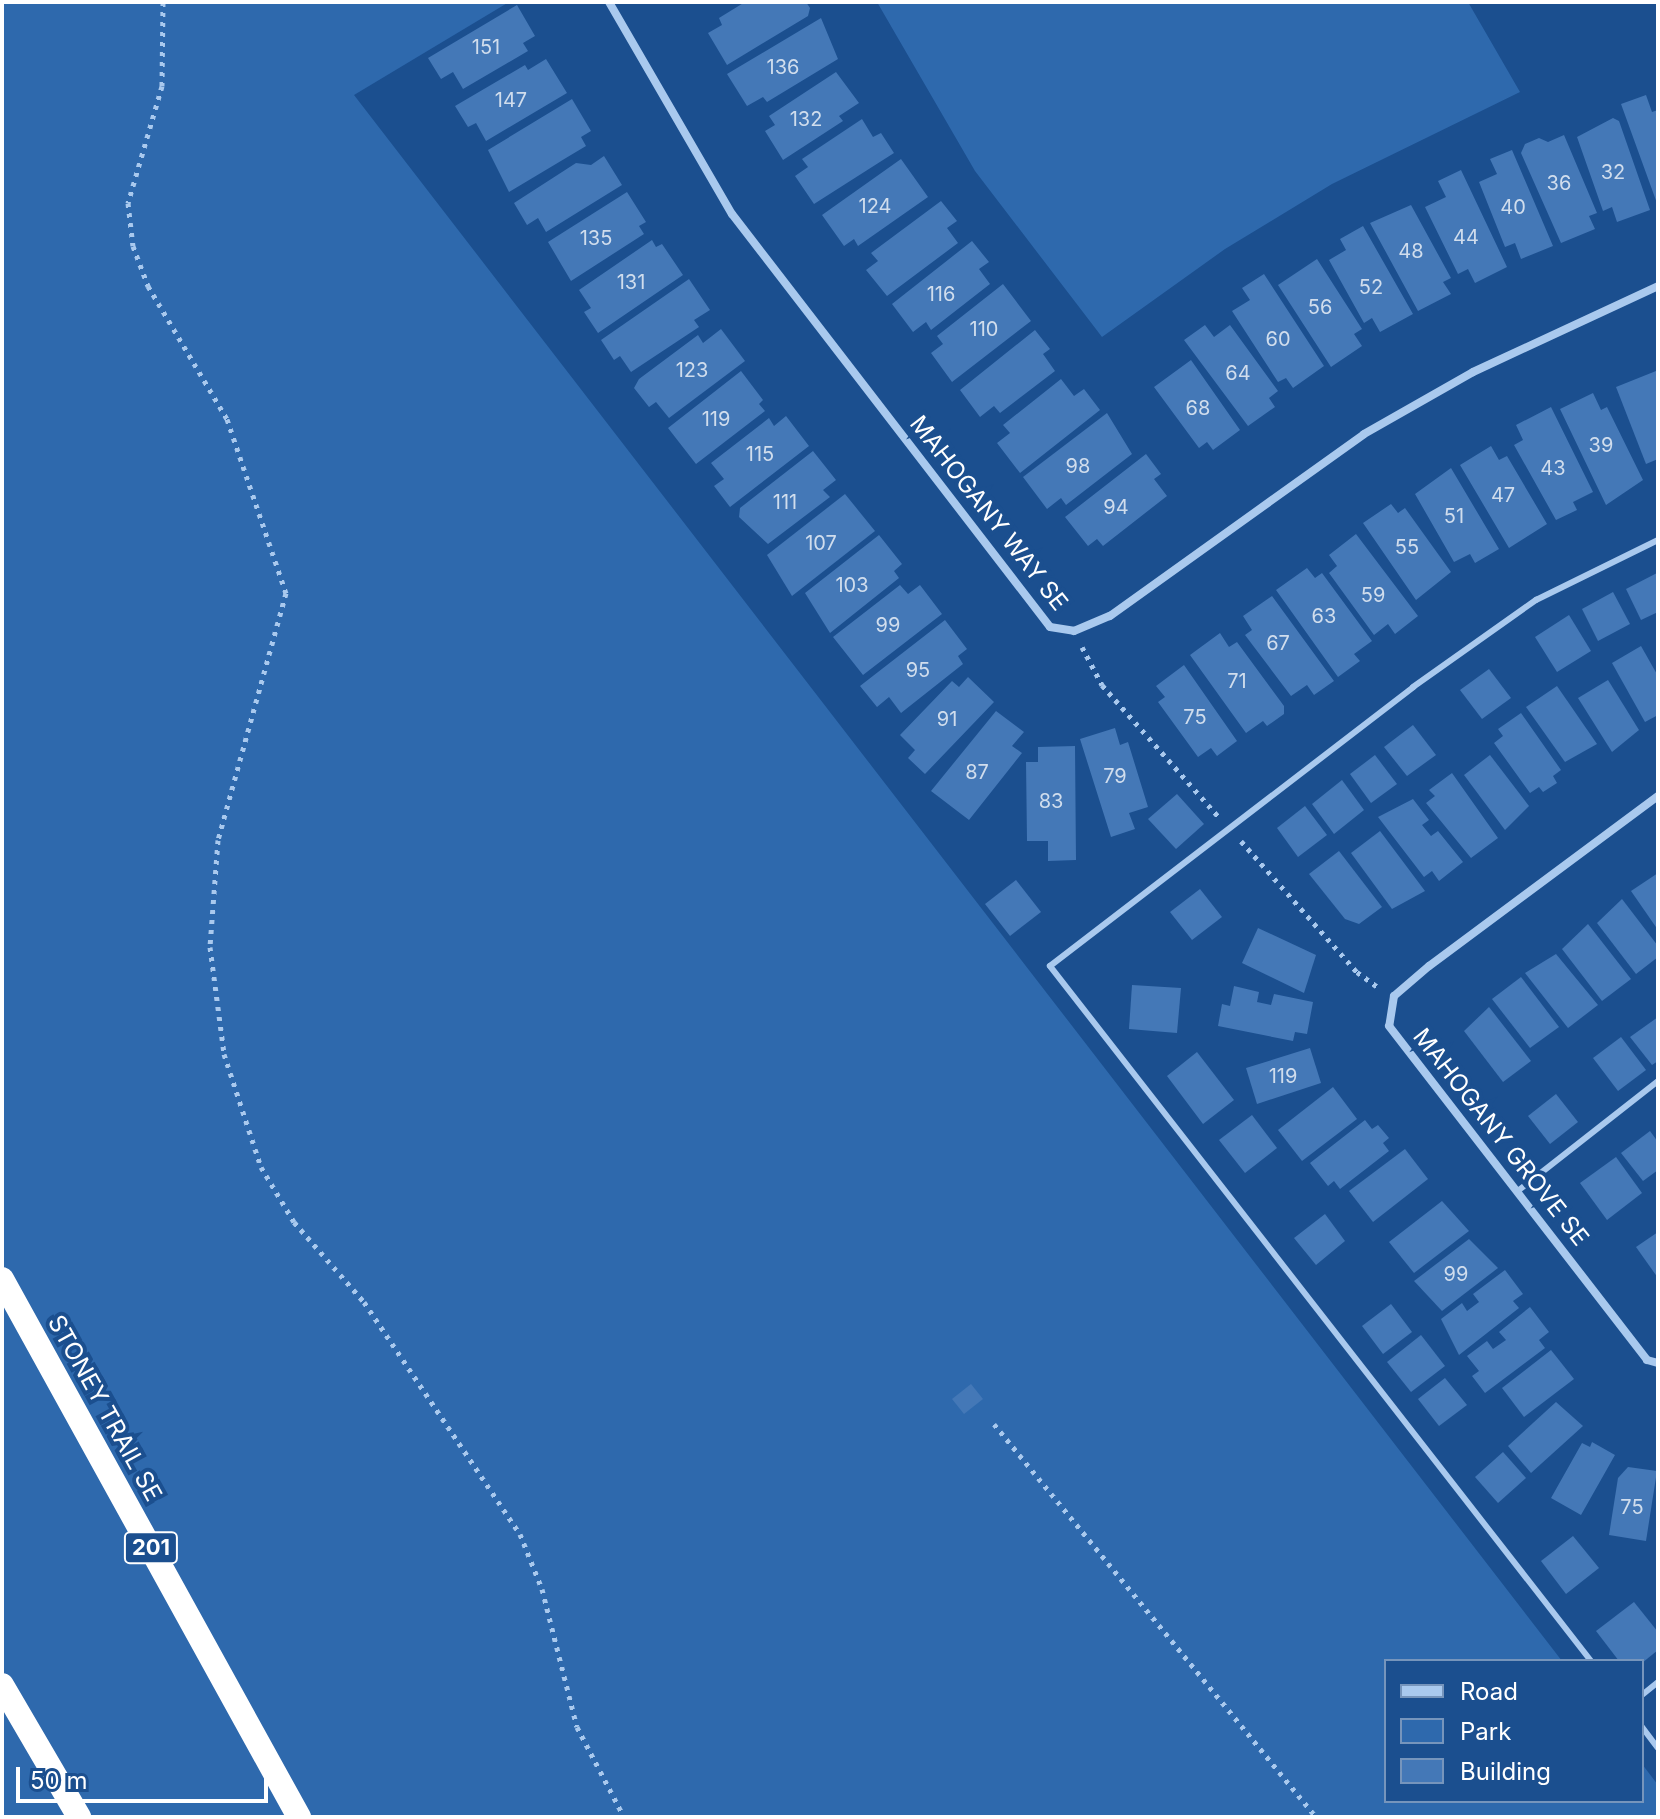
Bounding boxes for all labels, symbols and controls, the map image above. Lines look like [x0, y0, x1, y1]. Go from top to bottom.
house number: 151 [472, 35, 500, 59]
house number: 136 [767, 55, 799, 79]
house number: 147 [495, 88, 527, 112]
house number: 132 [790, 107, 822, 131]
house number: 32 [1601, 160, 1625, 184]
house number: 36 [1547, 171, 1571, 195]
house number: 124 [859, 194, 891, 218]
house number: 40 [1500, 195, 1526, 219]
house number: 44 [1453, 225, 1479, 249]
house number: 135 [580, 226, 612, 250]
house number: 48 [1398, 239, 1424, 263]
house number: 131 [617, 270, 645, 294]
house number: 52 [1359, 275, 1383, 299]
house number: 116 [927, 282, 955, 306]
house number: 56 [1308, 295, 1332, 319]
house number: 110 [970, 317, 998, 341]
house number: 60 [1265, 327, 1291, 351]
house number: 123 [676, 358, 708, 382]
house number: 64 [1225, 361, 1251, 385]
house number: 68 [1186, 396, 1210, 420]
house number: 119 [702, 407, 730, 431]
street label: MAHOGANY WAY SE [904, 410, 1074, 616]
house number: 39 [1589, 433, 1613, 457]
house number: 115 [746, 442, 774, 466]
house number: 98 [1066, 454, 1090, 478]
house number: 43 [1540, 456, 1566, 480]
house number: 47 [1491, 483, 1515, 507]
house number: 111 [773, 490, 797, 514]
house number: 94 [1103, 495, 1129, 519]
house number: 51 [1444, 504, 1464, 528]
house number: 107 [805, 531, 837, 555]
house number: 55 [1395, 535, 1419, 559]
house number: 103 [835, 573, 869, 597]
house number: 59 [1361, 583, 1385, 607]
house number: 63 [1312, 604, 1336, 628]
house number: 99 [876, 613, 900, 637]
house number: 67 [1266, 631, 1290, 655]
house number: 95 [906, 658, 930, 682]
house number: 71 [1227, 669, 1247, 693]
house number: 75 [1183, 705, 1207, 729]
house number: 91 [937, 707, 957, 731]
house number: 87 [965, 760, 989, 784]
house number: 79 [1103, 764, 1127, 788]
house number: 83 [1039, 789, 1063, 813]
street label: MAHOGANY GROVE SE [1407, 1023, 1595, 1251]
house number: 119 [1269, 1064, 1297, 1088]
house number: 99 [1444, 1262, 1468, 1286]
street label: STONEY TRAIL SE [42, 1310, 168, 1506]
house number: 75 [1620, 1495, 1644, 1519]
road number: 201 [123, 1530, 179, 1566]
legend [1384, 1659, 1644, 1803]
text: Road [1460, 1677, 1518, 1706]
text: Park [1460, 1717, 1511, 1746]
scale bar [20, 1751, 272, 1801]
text: Building [1460, 1757, 1551, 1786]
text: 50 m [30, 1766, 88, 1795]

